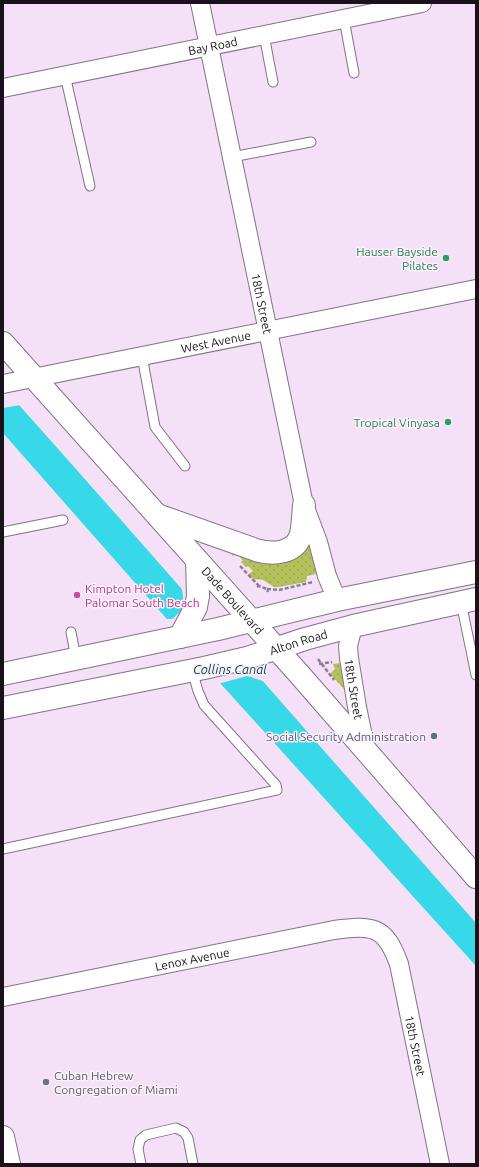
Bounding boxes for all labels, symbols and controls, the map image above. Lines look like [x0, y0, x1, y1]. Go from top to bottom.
street label: Bay Road [187, 34, 239, 57]
place label: Hauser Bayside Pilates [356, 245, 438, 272]
marker: Hauser Bayside Pilates [441, 253, 451, 263]
street label: 18th Street [250, 272, 275, 335]
street label: West Avenue [180, 328, 252, 355]
place label: Tropical Vinyasa [354, 416, 440, 429]
marker: Tropical Vinyasa [443, 417, 453, 427]
street label: Dade Boulevard [200, 564, 267, 636]
place label: Kimpton Hotel Palomar South Beach [85, 582, 200, 609]
marker: Kimpton Hotel Palomar South Beach [72, 590, 82, 600]
street label: Alton Road [268, 627, 329, 657]
street label: 18th Street [343, 658, 366, 721]
water label: Collins Canal [193, 662, 267, 676]
place label: Social Security Administration [266, 730, 426, 743]
marker: Social Security Administration [429, 731, 439, 741]
street label: Lenox Avenue [154, 945, 231, 973]
street label: 18th Street [403, 1014, 428, 1077]
place label: Cuban Hebrew Congregation of Miami [54, 1069, 178, 1096]
marker: Cuban Hebrew Congregation of Miami [41, 1077, 51, 1087]

